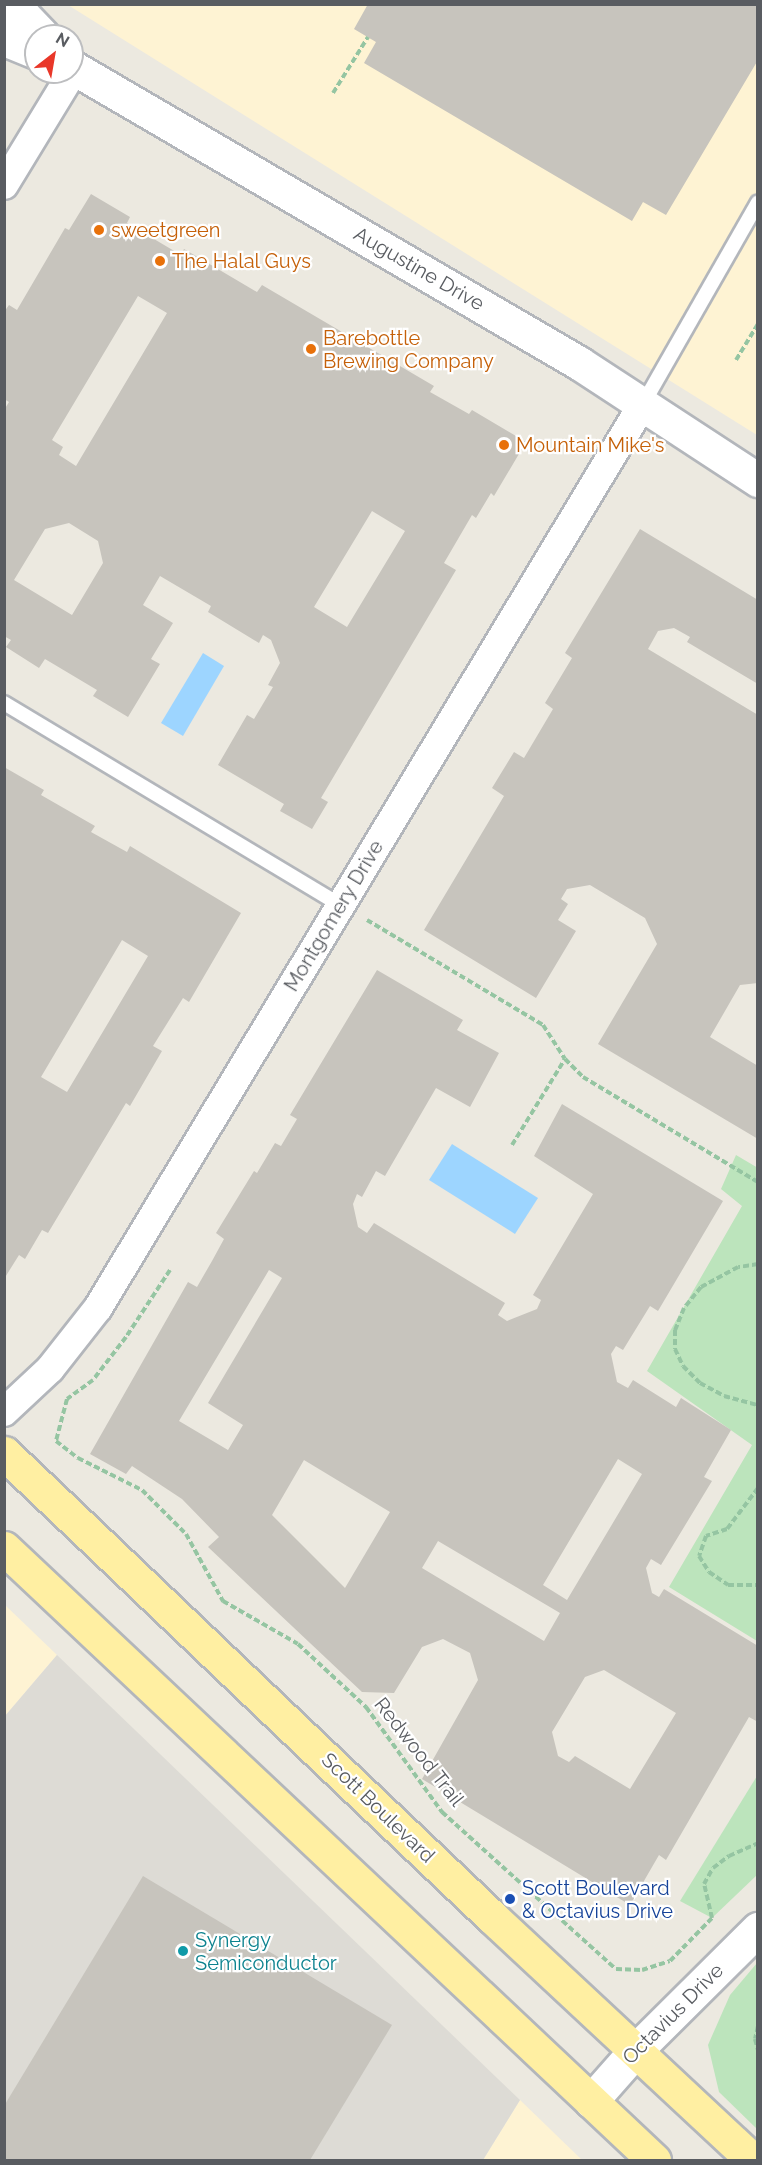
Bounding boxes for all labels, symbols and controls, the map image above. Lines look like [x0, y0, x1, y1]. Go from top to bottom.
north arrow [24, 24, 84, 84]
text: N [52, 29, 73, 51]
place label: sweetgreen [111, 218, 220, 242]
street label: Augustine Drive [350, 222, 488, 316]
marker: sweetgreen [92, 223, 106, 237]
place label: The Halal Guys [172, 249, 312, 273]
marker: The Halal Guys [153, 254, 167, 268]
place label: Barebottle Brewing Company [323, 326, 494, 373]
marker: Barebottle Brewing Company [304, 342, 318, 356]
place label: Mountain Mike's [516, 433, 664, 457]
marker: Mountain Mike's [497, 438, 511, 452]
street label: Montgomery Drive [279, 836, 389, 996]
street label: Redwood Trail [369, 1693, 469, 1811]
street label: Scott Boulevard [317, 1748, 439, 1868]
place label: Scott Boulevard & Octavius Drive [522, 1876, 673, 1923]
marker: Scott Boulevard & Octavius Drive [503, 1892, 517, 1906]
place label: Synergy Semiconductor [195, 1928, 337, 1975]
marker: Synergy Semiconductor [176, 1944, 190, 1958]
street label: Octavius Drive [618, 1959, 728, 2069]

